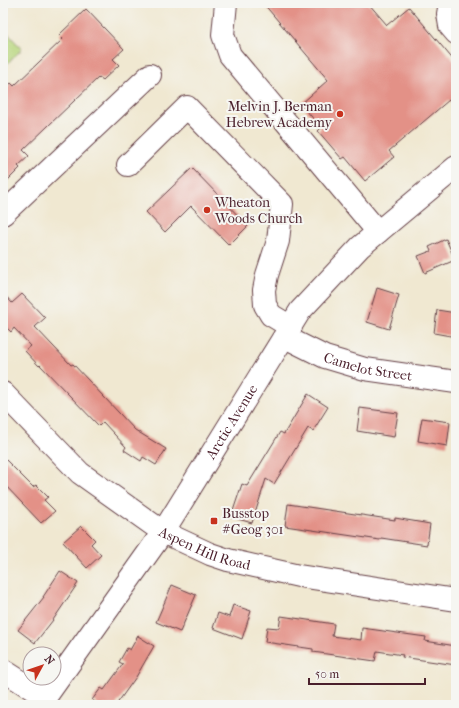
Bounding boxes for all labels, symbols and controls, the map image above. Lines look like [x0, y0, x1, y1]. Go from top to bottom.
place label: Melvin J. Berman Hebrew Academy [226, 98, 333, 131]
marker: Melvin J. Berman Hebrew Academy [335, 109, 345, 119]
place label: Wheaton Woods Church [214, 194, 303, 227]
marker: Wheaton Woods Church [202, 205, 212, 215]
street label: Camelot Street [322, 349, 413, 384]
street label: Arctic Avenue [201, 381, 261, 463]
place label: Busstop #Geog 301 [222, 505, 284, 538]
marker: Busstop #Geog 301 [209, 516, 219, 526]
street label: Aspen Hill Road [155, 522, 253, 573]
north arrow [22, 646, 62, 686]
text: N [42, 653, 57, 668]
scale bar [309, 660, 425, 686]
text: 50 m [315, 667, 339, 681]

